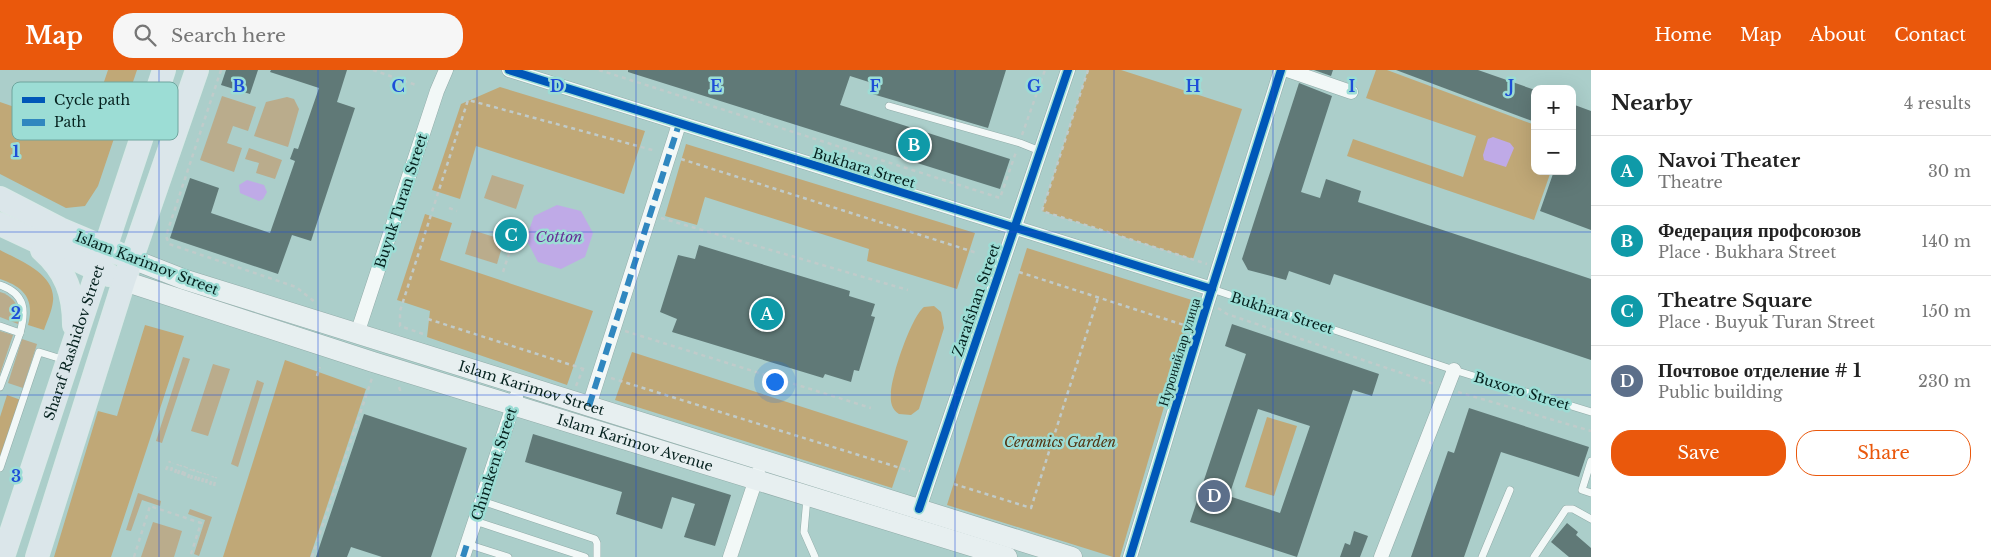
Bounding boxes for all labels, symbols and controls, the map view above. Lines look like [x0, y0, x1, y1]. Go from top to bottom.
search box [113, 13, 463, 58]
text: Map [25, 21, 83, 50]
icon: search [131, 21, 159, 49]
text: Search here [171, 24, 286, 47]
text: Home [1654, 24, 1712, 46]
text: Map [1740, 24, 1782, 46]
text: About [1810, 24, 1866, 46]
text: Contact [1894, 24, 1966, 46]
text: B [233, 76, 246, 96]
text: C [391, 76, 405, 96]
text: D [550, 76, 564, 96]
text: E [710, 76, 722, 96]
text: F [869, 76, 881, 96]
text: G [1027, 76, 1041, 96]
text: H [1185, 76, 1201, 96]
text: I [1349, 76, 1356, 96]
text: J [1505, 76, 1514, 96]
legend [12, 82, 178, 140]
map controls [1531, 85, 1576, 175]
button: + [1531, 85, 1576, 130]
text: Nearby [1611, 90, 1692, 116]
text: Cycle path [54, 91, 131, 109]
text: 4 results [1904, 93, 1971, 113]
text: Path [54, 113, 86, 131]
pin: B [898, 126, 930, 164]
button: − [1531, 130, 1576, 175]
street label: Buyuk Turan Street [371, 131, 431, 271]
text: 1 [13, 141, 20, 161]
street label: Bukhara Street [811, 144, 917, 192]
text: Navoi Theater [1658, 149, 1800, 172]
text: A [1621, 161, 1633, 181]
text: 30 m [1928, 161, 1971, 181]
text: Theatre [1658, 172, 1723, 192]
pin: C [495, 216, 527, 254]
text: Федерация профсоюзов [1658, 219, 1861, 242]
street label: Islam Karimov Street [73, 227, 222, 299]
water label: Cotton [536, 227, 582, 246]
text: B [1621, 231, 1633, 251]
text: 140 m [1921, 231, 1971, 251]
street label: Zarafshan Street [948, 240, 1004, 359]
text: Place · Bukhara Street [1658, 242, 1836, 262]
street label: Sharaf Rashidov Street [40, 262, 108, 423]
street label: Bukhara Street [1229, 288, 1336, 338]
text: Theatre Square [1658, 289, 1812, 312]
pin: A [751, 295, 783, 333]
street label: Нуронийлар улица [1154, 295, 1204, 408]
text: C [1620, 301, 1634, 321]
text: 150 m [1922, 301, 1971, 321]
text: 2 [11, 303, 21, 323]
text: Place · Buyuk Turan Street [1658, 312, 1875, 332]
street label: Islam Karimov Street [456, 357, 607, 419]
text: Почтовое отделение # 1 [1658, 359, 1861, 382]
street label: Buxoro Street [1472, 368, 1573, 414]
your location [762, 369, 788, 395]
text: D [1620, 371, 1634, 391]
text: 230 m [1918, 371, 1971, 391]
text: Public building [1658, 382, 1783, 402]
street label: Chimkent Street [467, 405, 521, 523]
street label: Islam Karimov Avenue [555, 410, 715, 475]
button: Save [1611, 430, 1786, 476]
button: Share [1796, 430, 1971, 476]
park label: Ceramics Garden [1004, 433, 1116, 451]
text: 3 [11, 466, 21, 486]
pin: D [1198, 477, 1230, 515]

